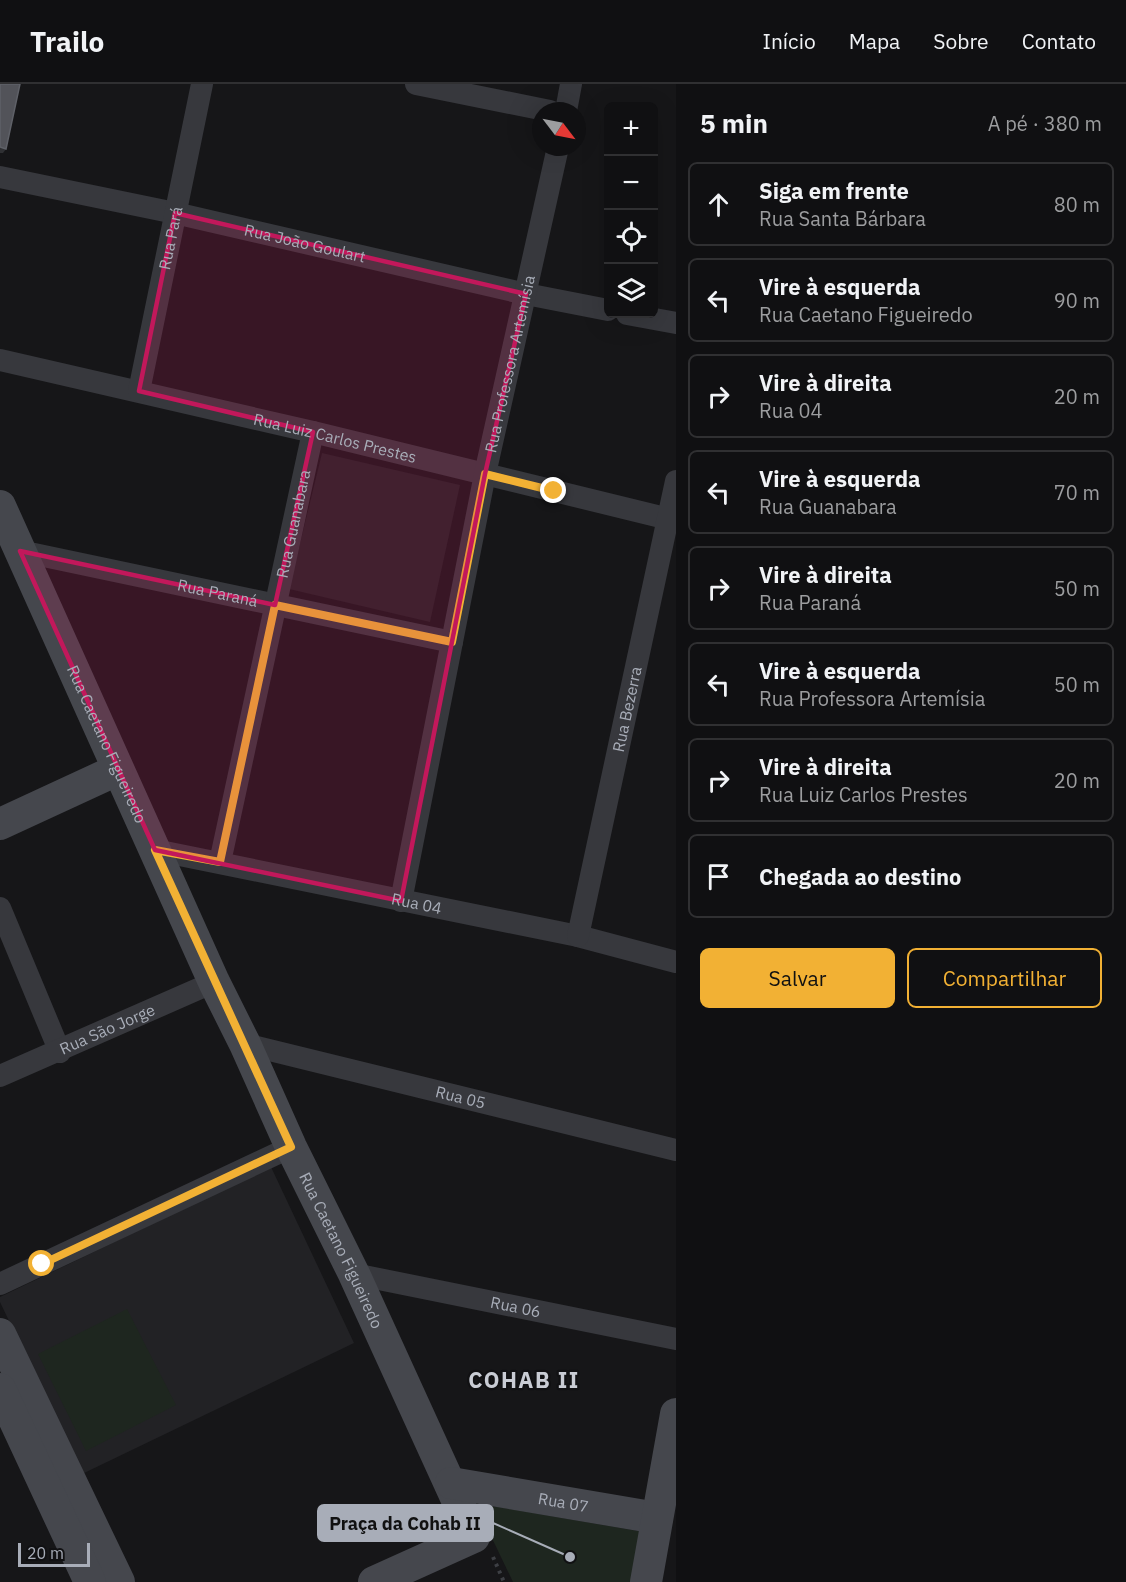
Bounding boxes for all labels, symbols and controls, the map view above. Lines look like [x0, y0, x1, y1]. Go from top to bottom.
text: Trailo [30, 23, 104, 60]
text: Início [763, 27, 816, 55]
text: Mapa [849, 27, 900, 55]
text: Sobre [933, 27, 989, 55]
text: Contato [1022, 27, 1096, 55]
north arrow [532, 102, 586, 156]
map controls [604, 102, 658, 318]
button: + [604, 102, 658, 156]
text: 5 min [700, 106, 768, 140]
text: A pé · 380 m [988, 110, 1102, 137]
button: − [604, 156, 658, 210]
text: Siga em frente [759, 176, 909, 205]
icon: ahead [702, 188, 735, 221]
text: 80 m [1054, 191, 1100, 218]
street label: Rua Pará [154, 204, 187, 272]
text: Rua Santa Bárbara [759, 205, 926, 232]
button: locate [604, 210, 658, 264]
street label: Rua João Goulart [242, 219, 367, 267]
button: layers [604, 264, 658, 318]
text: Vire à esquerda [759, 272, 921, 301]
street label: Rua Professora Artemísia [480, 273, 539, 455]
icon: left [702, 284, 735, 317]
text: 90 m [1054, 287, 1100, 314]
text: Rua Caetano Figueiredo [759, 301, 973, 328]
text: Vire à direita [759, 368, 892, 397]
icon: right [702, 380, 735, 413]
text: 20 m [1054, 383, 1100, 410]
text: Rua 04 [759, 397, 823, 424]
street label: Rua Luiz Carlos Prestes [252, 409, 419, 467]
text: Vire à esquerda [759, 464, 921, 493]
street label: Rua Guanabara [272, 467, 315, 580]
icon: left [702, 476, 735, 509]
route end [540, 477, 566, 503]
text: 70 m [1054, 479, 1100, 506]
text: Rua Guanabara [759, 493, 897, 520]
text: Vire à direita [759, 560, 892, 589]
icon: right [702, 572, 735, 605]
street label: Rua Paraná [176, 574, 260, 611]
text: 50 m [1054, 575, 1100, 602]
text: Rua Paraná [759, 589, 861, 616]
text: Vire à esquerda [759, 656, 921, 685]
street label: Rua Caetano Figueiredo [63, 662, 151, 826]
street label: Rua Bezerra [608, 664, 646, 754]
icon: left [702, 668, 735, 701]
text: 50 m [1054, 671, 1100, 698]
text: Rua Professora Artemísia [759, 685, 985, 712]
text: Vire à direita [759, 752, 892, 781]
icon: right [702, 764, 735, 797]
text: 20 m [1054, 767, 1100, 794]
text: Rua Luiz Carlos Prestes [759, 781, 968, 808]
icon: arrive [702, 860, 735, 893]
text: Chegada ao destino [759, 862, 962, 891]
street label: Rua 04 [390, 888, 444, 918]
button: Salvar [700, 948, 895, 1008]
button: Compartilhar [907, 948, 1102, 1008]
street label: Rua São Jorge [56, 999, 158, 1059]
street label: Rua 05 [433, 1081, 488, 1113]
street label: Rua Caetano Figueiredo [295, 1169, 388, 1332]
route start [28, 1250, 54, 1276]
street label: Rua 06 [489, 1292, 543, 1321]
district label: COHAB II [468, 1365, 580, 1394]
street label: Rua 07 [537, 1488, 590, 1516]
callout: Praça da Cohab II [318, 1505, 493, 1541]
text: Praça da Cohab II [329, 1512, 481, 1535]
scale bar [18, 1540, 90, 1568]
text: 20 m [27, 1543, 64, 1563]

